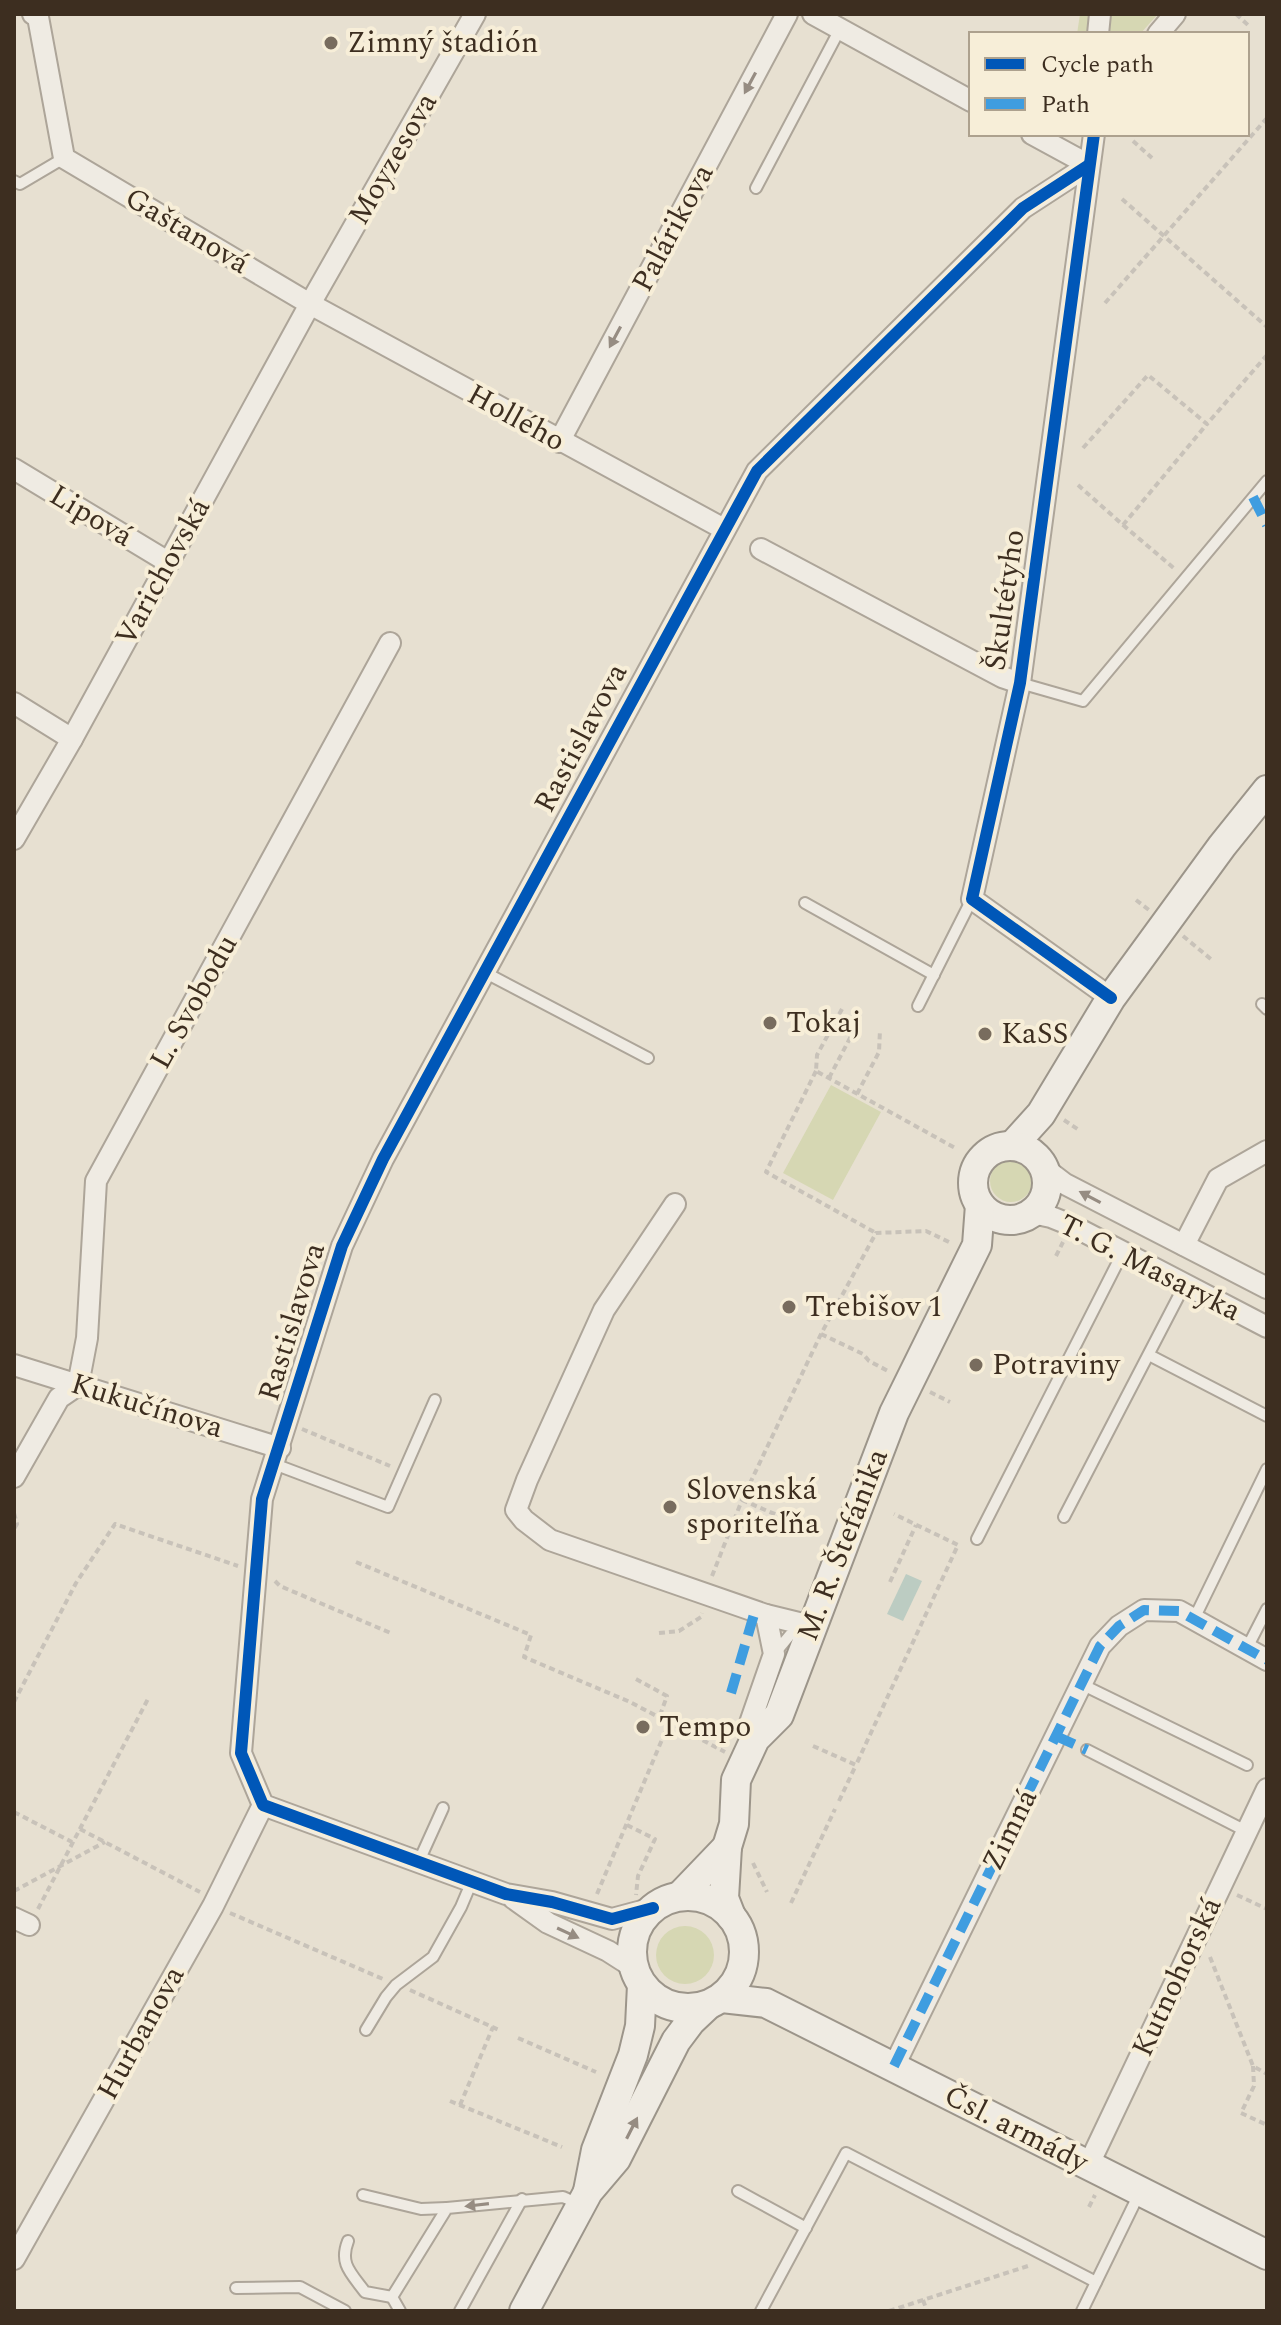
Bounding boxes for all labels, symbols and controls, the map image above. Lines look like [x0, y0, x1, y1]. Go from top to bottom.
place label: Zimný štadión [347, 20, 538, 66]
legend [969, 32, 1249, 136]
marker: Zimný štadión [322, 34, 340, 52]
text: Cycle path [1041, 47, 1154, 83]
one-way arrow [744, 71, 757, 94]
street label: Moyzesova [337, 84, 450, 234]
text: Path [1041, 87, 1090, 123]
street label: Palárikova [620, 155, 726, 300]
street label: Gaštanová [116, 176, 258, 287]
one-way arrow [608, 326, 622, 348]
street label: Hollého [458, 372, 574, 464]
street label: Lipová [40, 473, 142, 559]
street label: Varichovská [103, 489, 223, 654]
street label: Škultétyho [972, 527, 1038, 673]
street label: Rastislavova [522, 655, 640, 821]
street label: L. Svobodu [138, 926, 250, 1078]
place label: Tokaj [786, 1000, 861, 1046]
place label: KaSS [1001, 1011, 1069, 1057]
marker: Tokaj [761, 1014, 779, 1032]
marker: KaSS [976, 1025, 994, 1043]
one-way arrow [1079, 1190, 1101, 1204]
street label: T. G. Masaryka [1051, 1202, 1249, 1334]
street label: Rastislavova [246, 1237, 338, 1407]
place label: Trebišov 1 [805, 1284, 943, 1330]
marker: Trebišov 1 [780, 1298, 798, 1316]
place label: Potraviny [992, 1342, 1121, 1388]
marker: Potraviny [967, 1356, 985, 1374]
street label: Kukučínova [65, 1361, 229, 1451]
street label: M. R. Štefánika [785, 1442, 901, 1648]
place label: Slovenská sporiteľňa [686, 1467, 820, 1547]
marker: Slovenská sporiteľňa [661, 1498, 679, 1516]
place label: Tempo [659, 1704, 751, 1750]
marker: Tempo [634, 1718, 652, 1736]
street label: Zimná [970, 1781, 1050, 1879]
street label: Kutnohorská [1120, 1889, 1234, 2064]
one-way arrow [557, 1926, 580, 1940]
street label: Hurbanova [85, 1957, 197, 2109]
street label: Čsl. armády [936, 2073, 1098, 2186]
one-way arrow [625, 2117, 639, 2140]
one-way arrow [465, 2199, 490, 2212]

